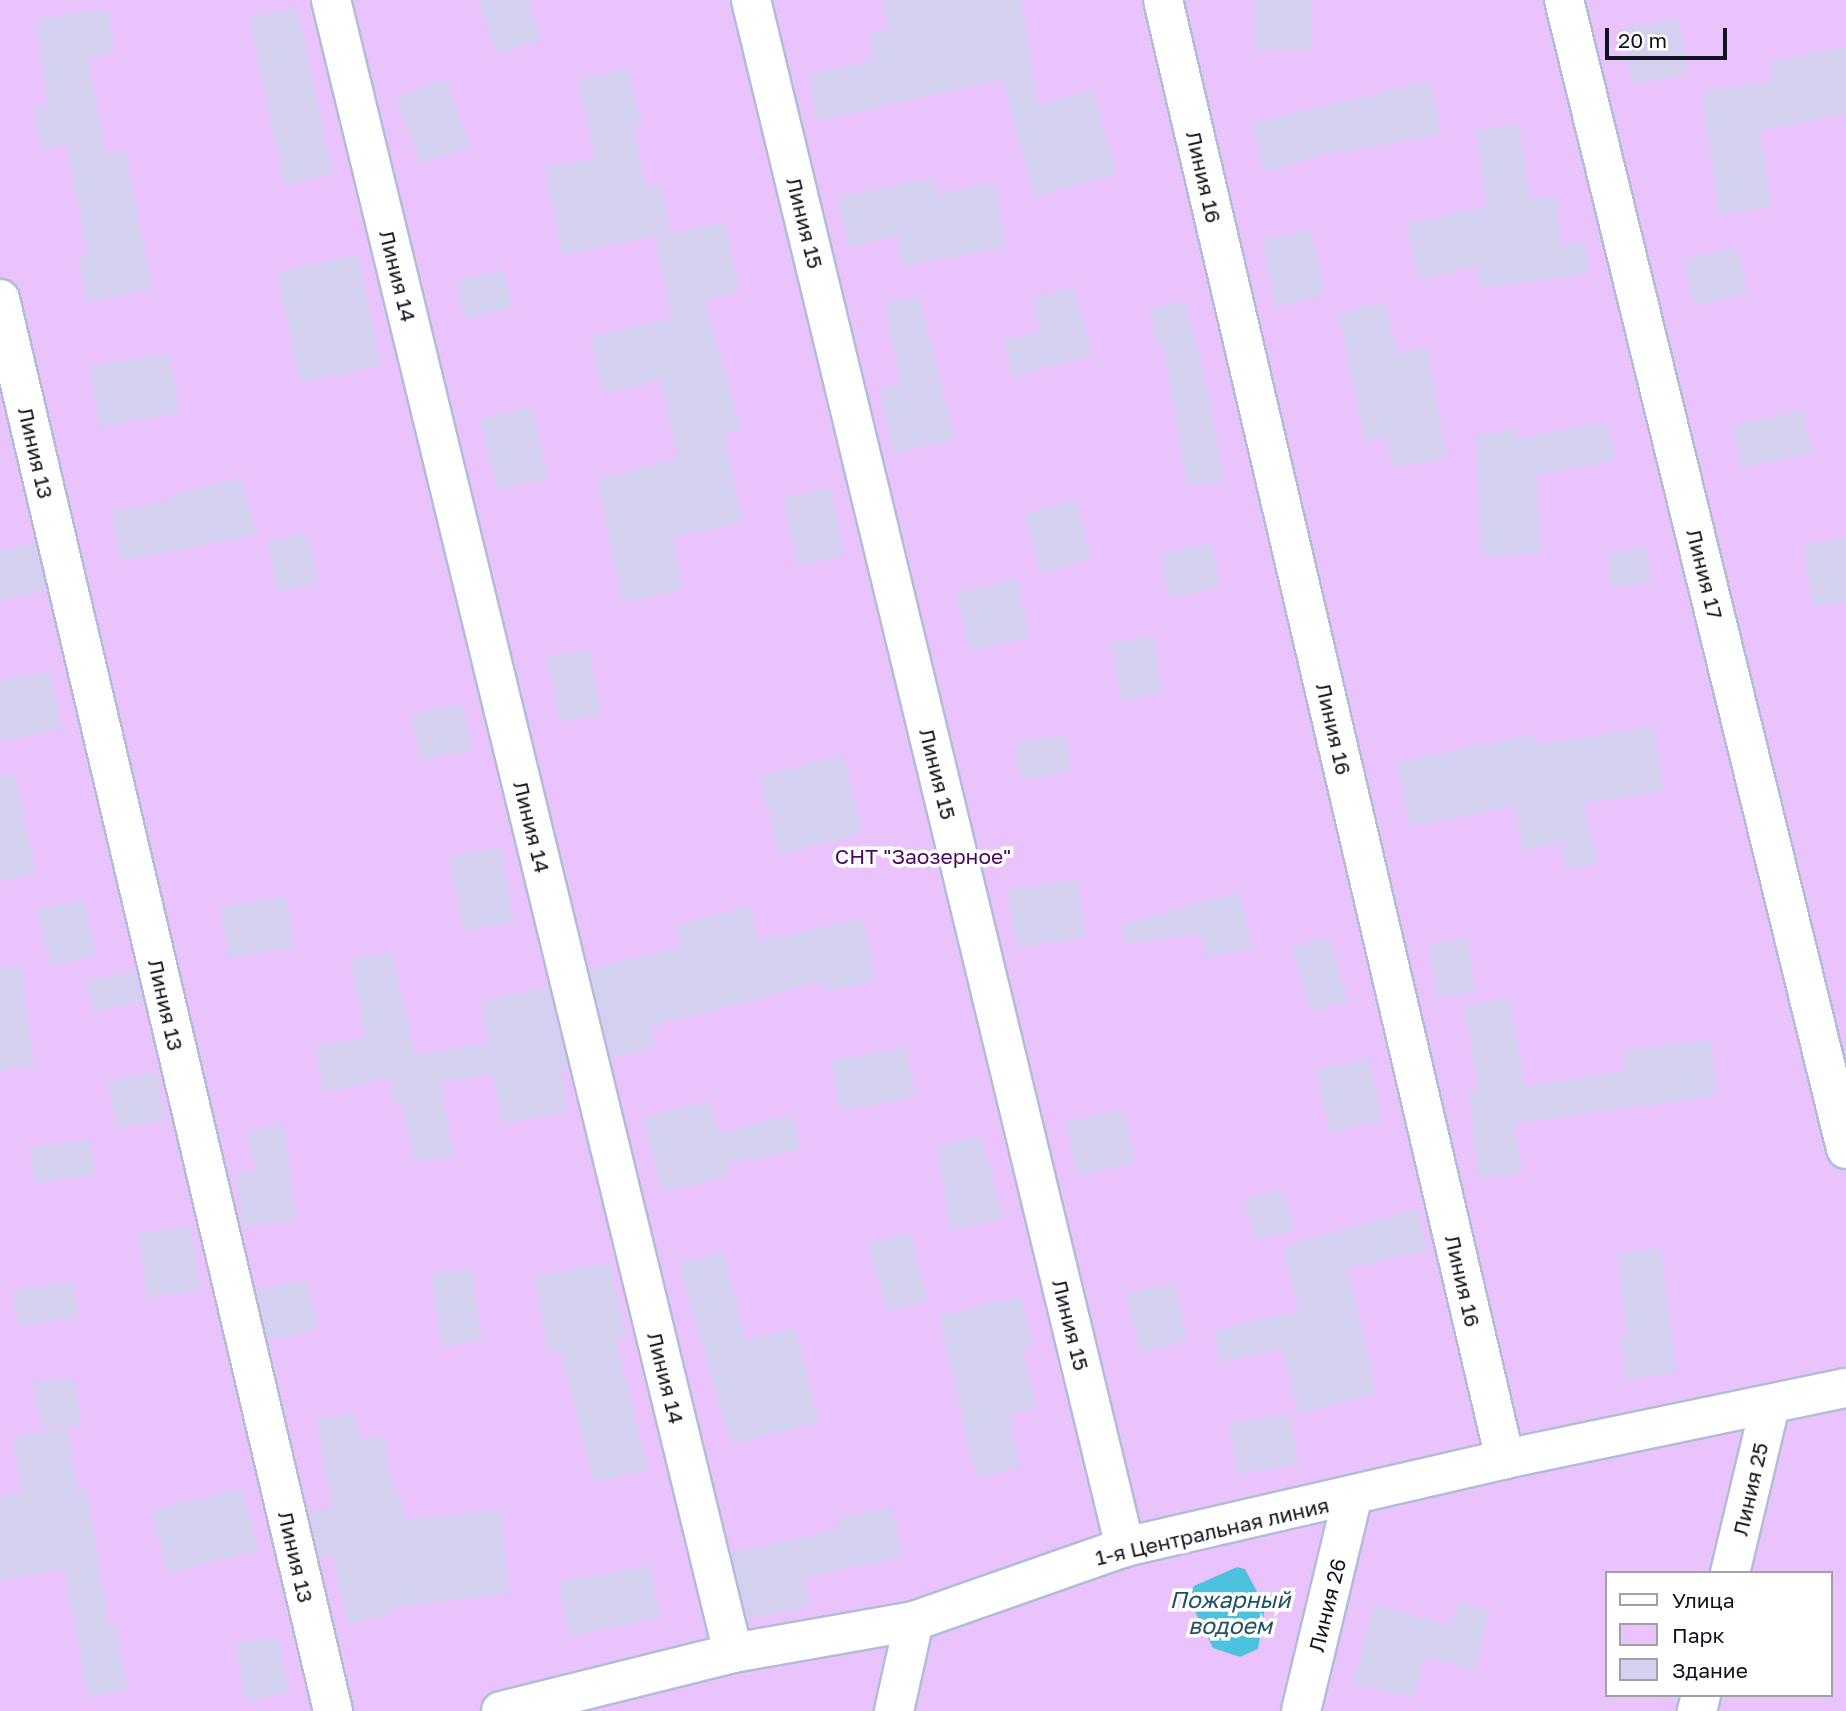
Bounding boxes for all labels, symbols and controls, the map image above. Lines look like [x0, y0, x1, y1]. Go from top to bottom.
scale bar [1608, 14, 1730, 58]
text: 20 m [1618, 27, 1667, 53]
street label: Линия 16 [1181, 129, 1227, 225]
street label: Линия 15 [782, 175, 828, 271]
street label: Линия 14 [374, 228, 422, 324]
street label: Линия 13 [13, 405, 59, 501]
street label: Линия 17 [1682, 526, 1728, 622]
street label: Линия 16 [1311, 681, 1357, 777]
street label: Линия 15 [915, 726, 961, 822]
street label: Линия 14 [508, 779, 556, 875]
park label: СНТ "Заозерное" [835, 843, 1011, 869]
street label: Линия 13 [143, 957, 189, 1053]
street label: Линия 16 [1440, 1233, 1486, 1329]
street label: Линия 15 [1048, 1277, 1094, 1373]
street label: Линия 14 [642, 1330, 690, 1426]
street label: Линия 25 [1727, 1440, 1773, 1538]
street label: 1-я Центральная линия [1093, 1492, 1331, 1570]
street label: Линия 13 [273, 1509, 319, 1605]
street label: Линия 26 [1303, 1556, 1351, 1654]
legend [1604, 1571, 1832, 1697]
water label: Пожарный водоем [1170, 1585, 1290, 1639]
text: Улица [1672, 1587, 1735, 1613]
text: Парк [1672, 1622, 1725, 1648]
text: Здание [1672, 1657, 1748, 1683]

